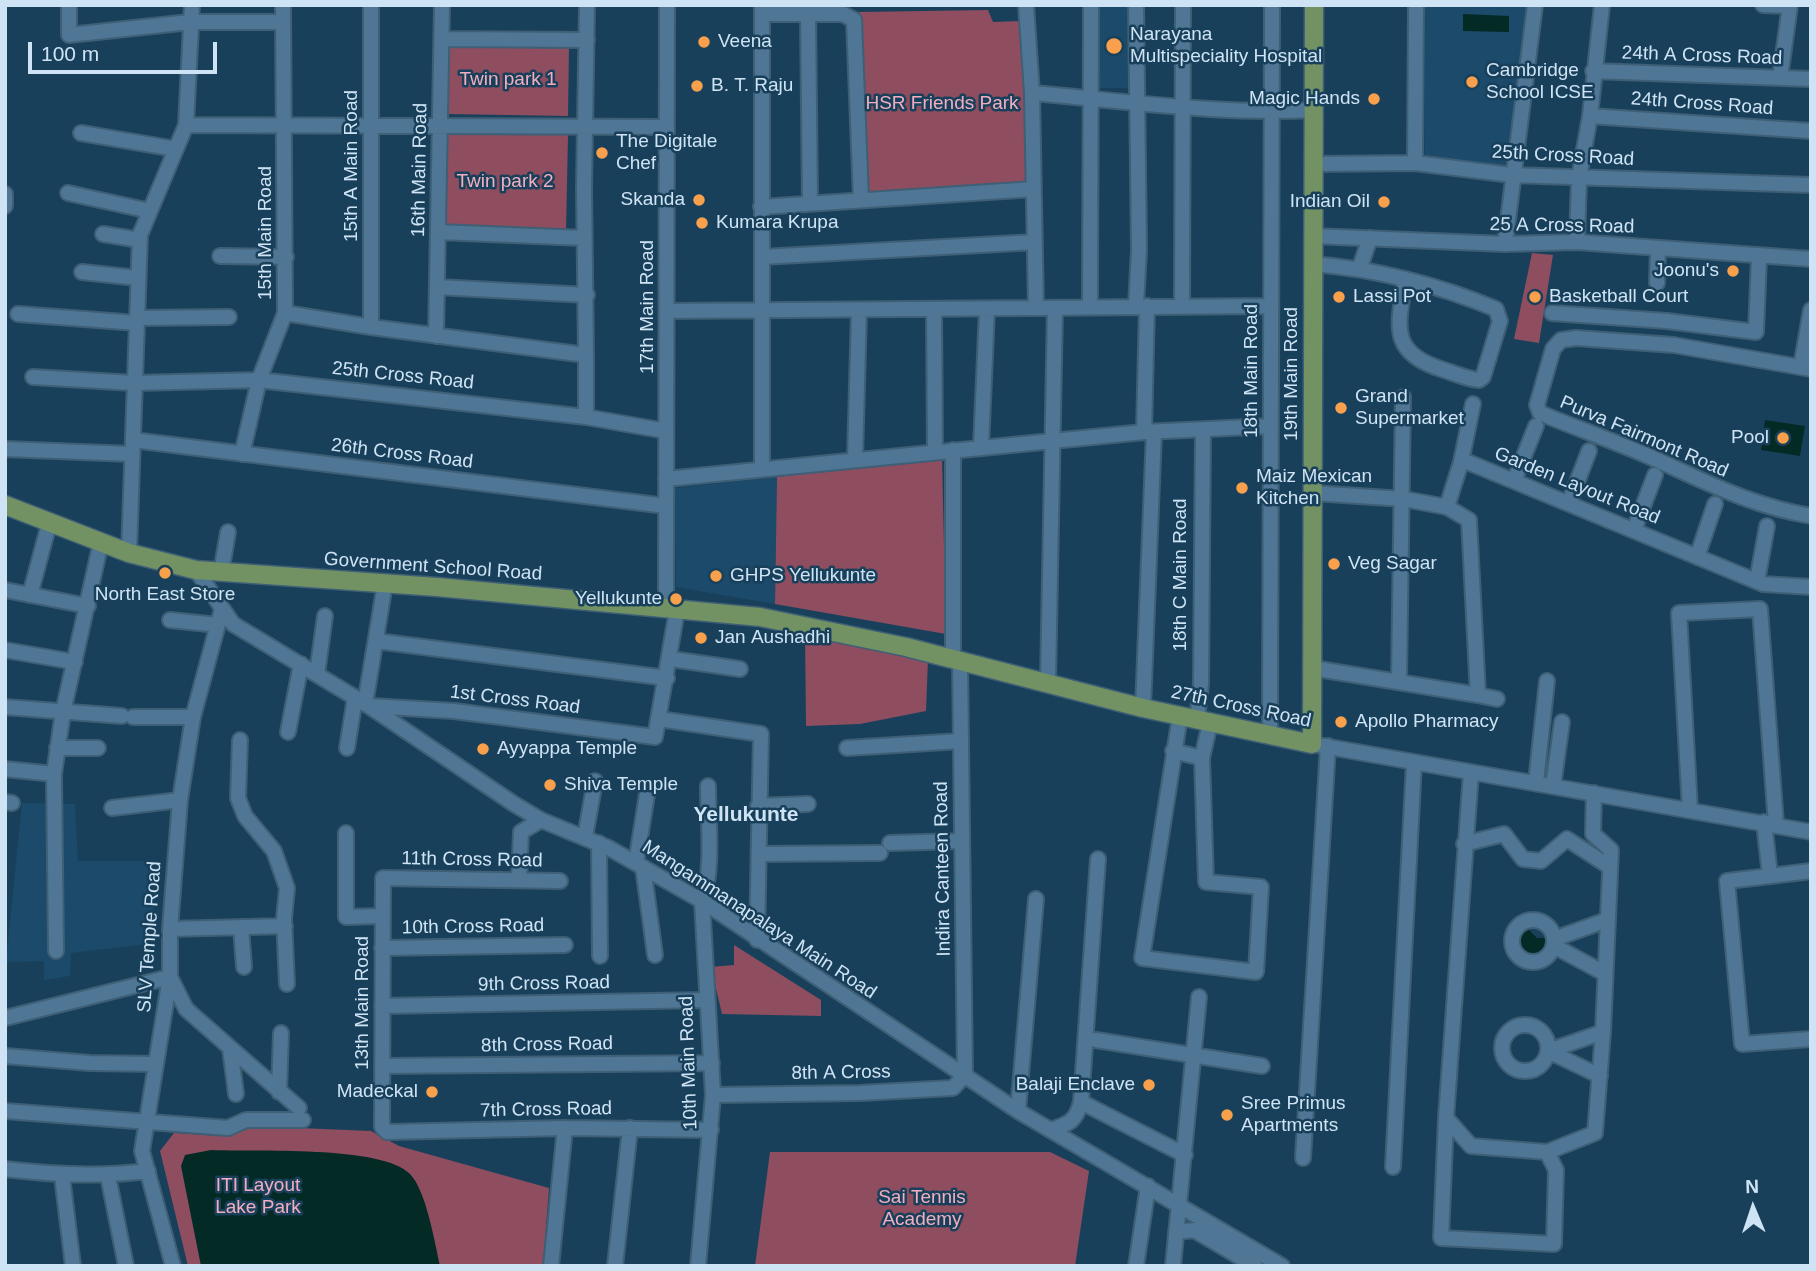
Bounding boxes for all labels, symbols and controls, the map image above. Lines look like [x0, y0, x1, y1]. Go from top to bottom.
place label: Narayana Multispeciality Hospital [1130, 24, 1322, 68]
scale bar [32, 28, 220, 72]
place label: Veena [718, 31, 772, 53]
marker: Veena [696, 34, 712, 50]
marker: Narayana Multispeciality Hospital [1104, 36, 1124, 56]
text: 100 m [41, 42, 99, 65]
street label: 24th A Cross Road [1621, 42, 1783, 70]
place label: Cambridge School ICSE [1486, 60, 1594, 104]
park label: Twin park 1 [459, 69, 557, 91]
marker: Cambridge School ICSE [1464, 74, 1480, 90]
place label: B. T. Raju [711, 75, 793, 97]
marker: B. T. Raju [689, 78, 705, 94]
place label: Magic Hands [1249, 88, 1360, 110]
street label: 24th Cross Road [1630, 88, 1774, 120]
street label: 15th A Main Road [341, 90, 363, 242]
marker: Magic Hands [1366, 91, 1382, 107]
park label: HSR Friends Park [865, 93, 1019, 115]
street label: 16th Main Road [407, 103, 433, 237]
place label: The Digitale Chef [616, 131, 717, 175]
street label: 25th Cross Road [1491, 141, 1635, 171]
marker: The Digitale Chef [594, 145, 610, 161]
street label: 15th Main Road [255, 166, 277, 300]
park label: Twin park 2 [456, 171, 554, 193]
place label: Skanda [621, 189, 685, 211]
place label: Indian Oil [1290, 191, 1370, 213]
marker: Skanda [691, 192, 707, 208]
marker: Indian Oil [1376, 194, 1392, 210]
place label: Kumara Krupa [716, 212, 839, 234]
street label: 25 A Cross Road [1489, 213, 1635, 239]
marker: Kumara Krupa [694, 215, 710, 231]
street label: 17th Main Road [637, 240, 659, 374]
place label: Joonu's [1654, 260, 1719, 282]
marker: Joonu's [1725, 263, 1741, 279]
place label: Lassi Pot [1353, 286, 1431, 308]
place label: Basketball Court [1549, 286, 1688, 308]
marker: Lassi Pot [1331, 289, 1347, 305]
marker: Basketball Court [1527, 289, 1543, 305]
street label: 18th Main Road [1241, 304, 1263, 438]
street label: 19th Main Road [1281, 307, 1303, 441]
street label: 25th Cross Road [331, 357, 475, 395]
place label: Grand Supermarket [1355, 386, 1464, 430]
street label: Purva Fairmont Road [1556, 391, 1732, 483]
marker: Grand Supermarket [1333, 400, 1349, 416]
place label: Pool [1731, 427, 1769, 449]
marker: Pool [1775, 430, 1791, 446]
street label: 26th Cross Road [330, 434, 474, 474]
street label: Garden Layout Road [1491, 442, 1663, 530]
place label: Maiz Mexican Kitchen [1256, 466, 1372, 510]
marker: Maiz Mexican Kitchen [1234, 480, 1250, 496]
street label: 18th C Main Road [1170, 498, 1192, 652]
street label: Government School Road [323, 548, 543, 586]
place label: Veg Sagar [1348, 553, 1437, 575]
marker: Veg Sagar [1326, 556, 1342, 572]
marker: North East Store [157, 565, 173, 581]
place label: GHPS Yellukunte [730, 565, 876, 587]
marker: GHPS Yellukunte [708, 568, 724, 584]
place label: North East Store [95, 584, 235, 606]
place label: Yellukunte [575, 588, 662, 610]
marker: Yellukunte [668, 591, 684, 607]
place label: Jan Aushadhi [715, 627, 830, 649]
marker: Jan Aushadhi [693, 630, 709, 646]
street label: 1st Cross Road [449, 681, 581, 719]
street label: 27th Cross Road [1169, 681, 1313, 733]
place label: Apollo Pharmacy [1355, 711, 1499, 733]
marker: Apollo Pharmacy [1333, 714, 1349, 730]
place label: Ayyappa Temple [497, 738, 637, 760]
marker: Ayyappa Temple [475, 741, 491, 757]
place label: Shiva Temple [564, 774, 678, 796]
marker: Shiva Temple [542, 777, 558, 793]
street label: Indira Canteen Road [930, 781, 956, 957]
district label: Yellukunte [693, 802, 799, 828]
street label: Mangammanapalaya Main Road [638, 836, 880, 1004]
street label: 11th Cross Road [401, 847, 543, 873]
street label: SLV Temple Road [133, 861, 167, 1013]
street label: 10th Cross Road [402, 914, 544, 940]
street label: 13th Main Road [352, 936, 374, 1070]
street label: 9th Cross Road [478, 971, 610, 997]
street label: 10th Main Road [675, 996, 703, 1130]
street label: 8th Cross Road [481, 1032, 613, 1058]
street label: 8th A Cross [791, 1061, 891, 1085]
place label: Balaji Enclave [1016, 1074, 1135, 1096]
marker: Balaji Enclave [1141, 1077, 1157, 1093]
place label: Madeckal [337, 1081, 418, 1103]
marker: Madeckal [424, 1084, 440, 1100]
place label: Sree Primus Apartments [1241, 1093, 1346, 1137]
street label: 7th Cross Road [480, 1097, 612, 1123]
marker: Sree Primus Apartments [1219, 1107, 1235, 1123]
north arrow [1718, 1173, 1788, 1243]
park label: ITI Layout Lake Park [215, 1175, 301, 1219]
text: N [1745, 1176, 1759, 1197]
park label: Sai Tennis Academy [878, 1187, 966, 1231]

